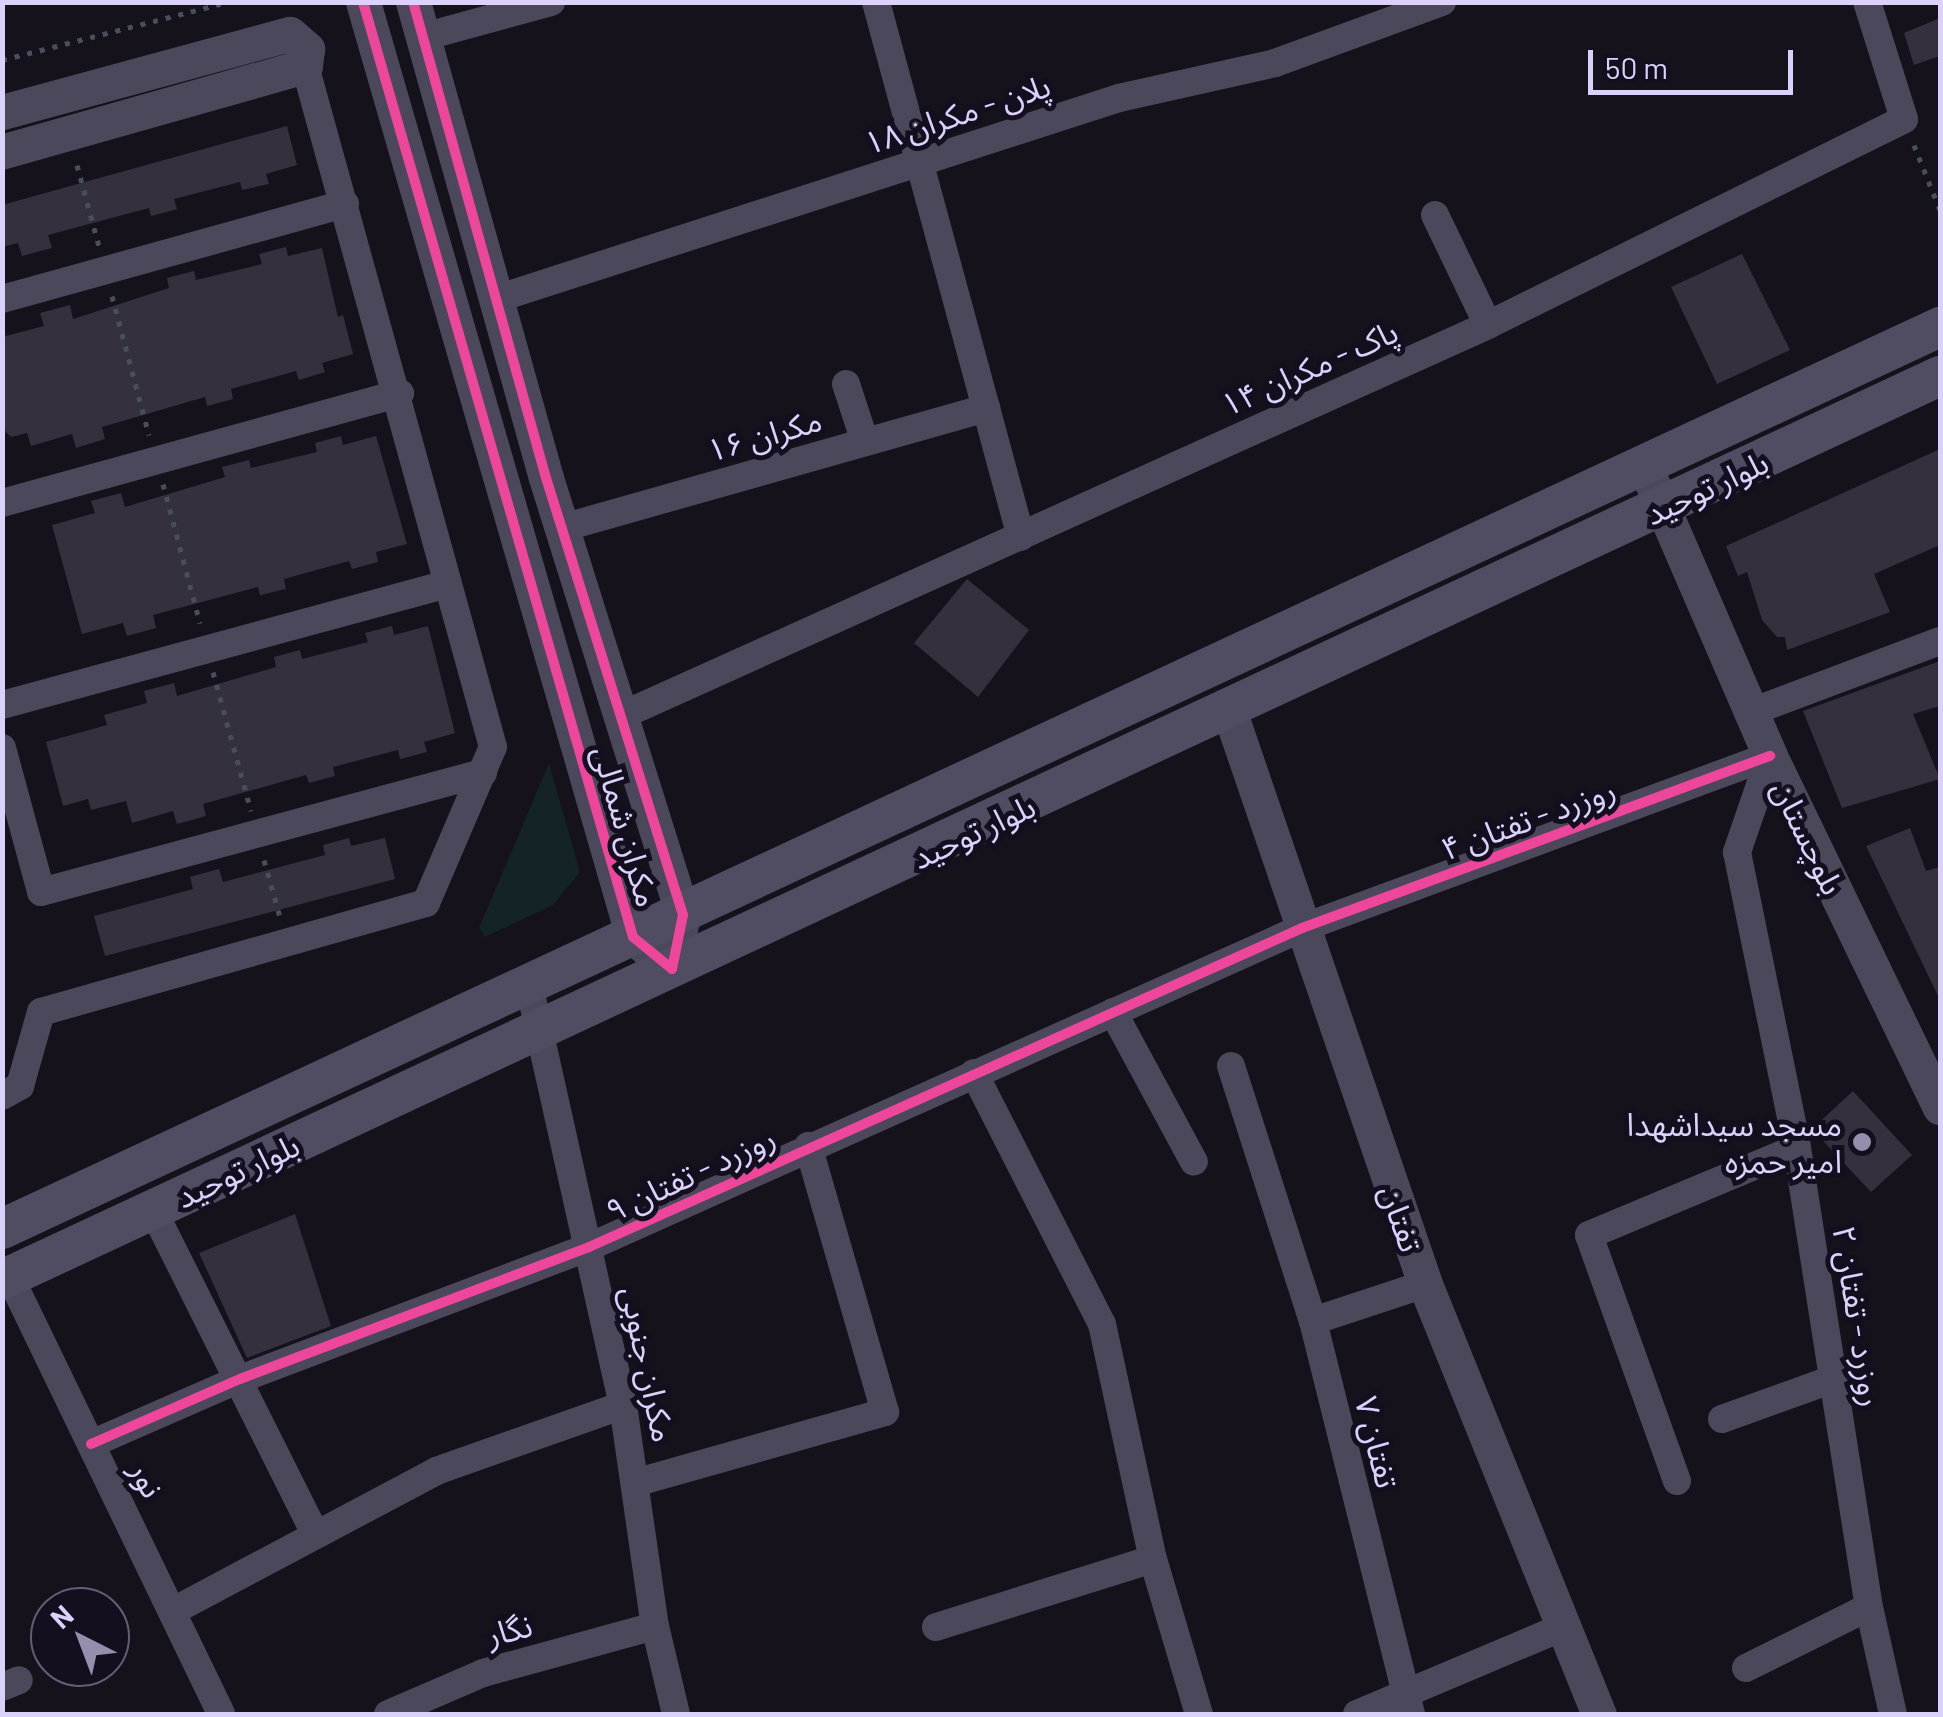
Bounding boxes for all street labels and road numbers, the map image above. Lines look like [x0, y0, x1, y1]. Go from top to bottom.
street label: پلان - مکران ۱۸ [859, 65, 1055, 161]
street label: پاک - مکران ۱۴ [1214, 311, 1404, 423]
street label: مکران ۱۶ [702, 399, 826, 469]
street label: بلوار توحید [1638, 442, 1774, 532]
street label: مکران شمالی [586, 741, 668, 911]
street label: روزرد - تفتان ۴ [1436, 769, 1620, 867]
street label: بلوچستان [1765, 774, 1853, 900]
street label: بلوار توحید [905, 786, 1041, 876]
street label: روزرد - تفتان ۹ [599, 1117, 781, 1229]
street label: بلوار توحید [169, 1125, 305, 1215]
street label: تفتان [1373, 1179, 1431, 1257]
street label: روزرد - تفتان ۲ [1826, 1223, 1892, 1409]
street label: مکران جنوبی [614, 1283, 684, 1445]
street label: تفتان ۷ [1348, 1392, 1408, 1492]
street label: نور [123, 1454, 173, 1504]
street label: نگار [482, 1605, 536, 1653]

